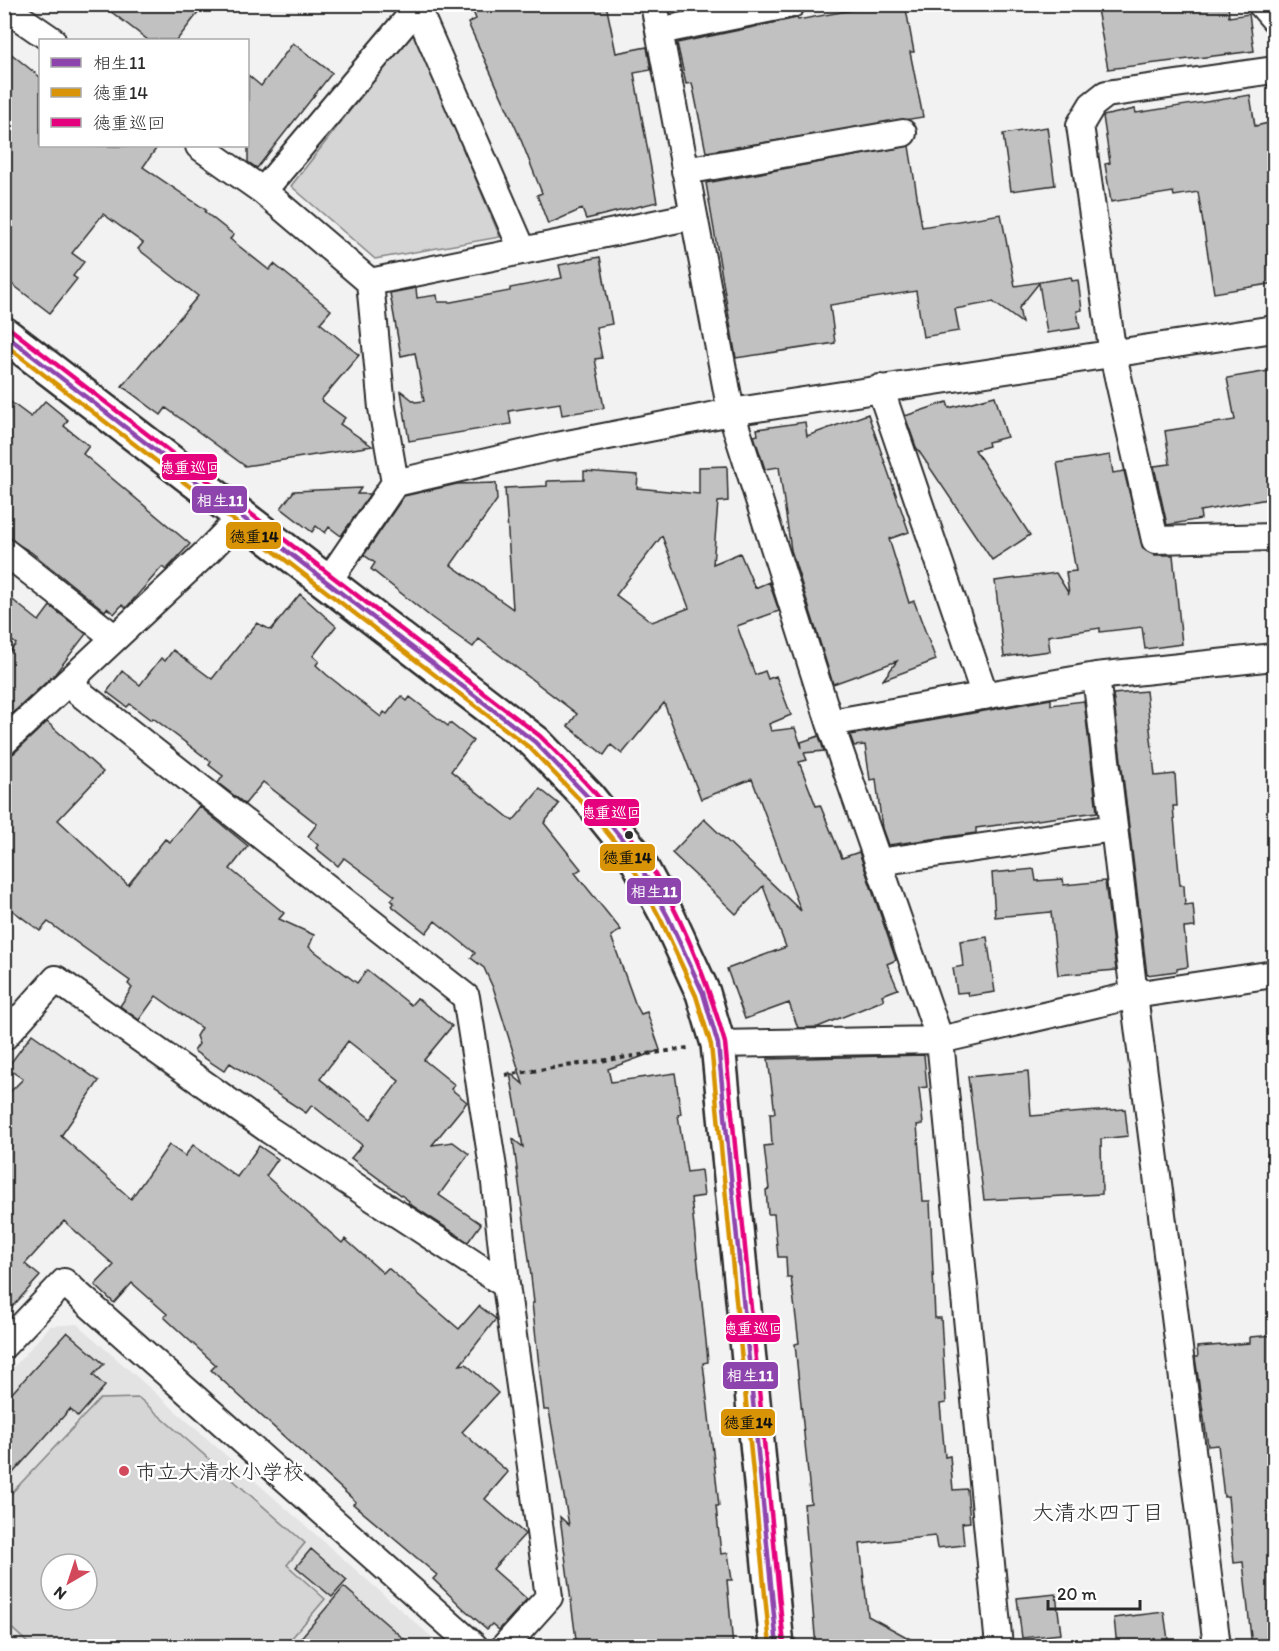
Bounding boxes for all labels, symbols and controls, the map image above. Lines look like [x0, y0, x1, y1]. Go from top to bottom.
legend [39, 39, 249, 147]
text: 相生11 [93, 52, 146, 74]
text: 徳重14 [93, 82, 148, 104]
text: 徳重巡回 [93, 112, 165, 134]
line badge: 徳重巡回 [161, 453, 218, 481]
text: 徳重巡回 [158, 458, 222, 477]
line badge: 相生11 [191, 485, 248, 514]
text: 相生11 [197, 491, 244, 510]
line badge: 徳重14 [225, 521, 282, 550]
text: 徳重14 [229, 527, 279, 546]
line badge: 徳重巡回 [583, 798, 640, 827]
text: 徳重巡回 [579, 803, 643, 822]
unlabelled marker [623, 829, 635, 841]
line badge: 徳重14 [599, 843, 656, 872]
text: 徳重14 [602, 848, 652, 867]
line badge: 相生11 [626, 877, 682, 905]
text: 相生11 [631, 882, 678, 901]
line badge: 徳重巡回 [725, 1314, 781, 1343]
text: 徳重巡回 [721, 1319, 785, 1338]
line badge: 相生11 [722, 1361, 779, 1390]
text: 相生11 [727, 1366, 774, 1385]
line badge: 徳重14 [720, 1408, 776, 1437]
text: 徳重14 [723, 1413, 773, 1432]
place label: 市立大清水小学校 [136, 1459, 304, 1484]
marker: 市立大清水小学校 [117, 1464, 131, 1478]
district label: 大清水四丁目 [1032, 1499, 1164, 1526]
north arrow [39, 1552, 99, 1612]
scale bar [1048, 1573, 1140, 1611]
text: N [50, 1582, 70, 1604]
text: 20 m [1057, 1583, 1097, 1605]

